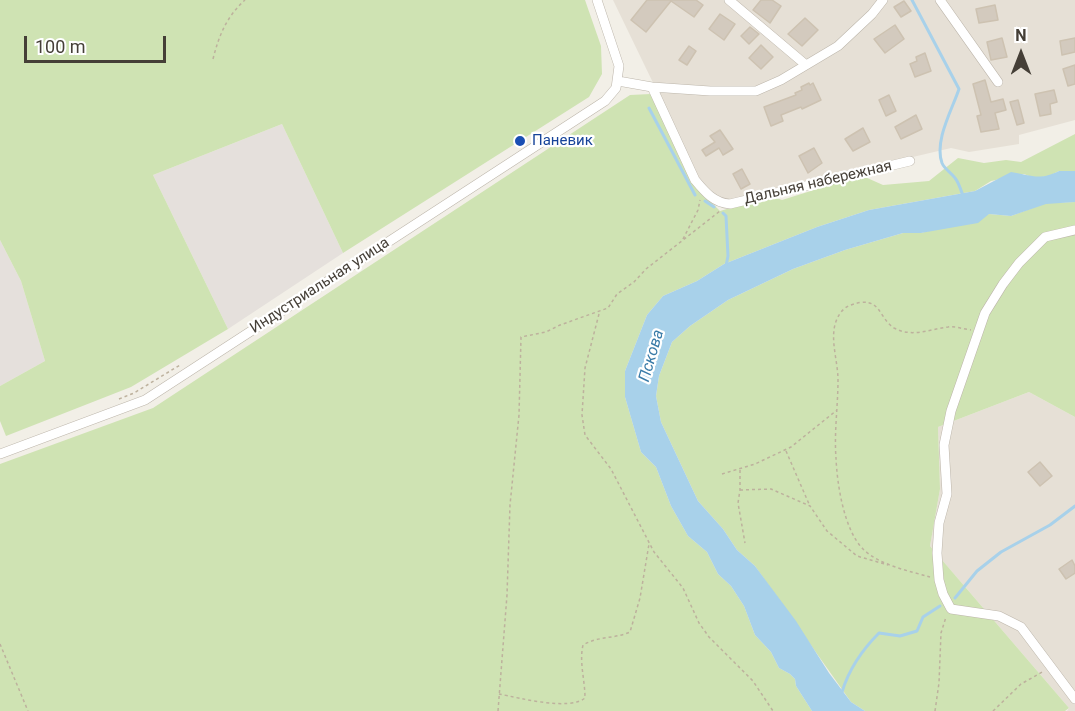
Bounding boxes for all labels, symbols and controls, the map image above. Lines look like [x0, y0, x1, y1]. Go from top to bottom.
scale bar [27, 24, 170, 62]
north arrow [991, 24, 1051, 84]
text: N [1015, 26, 1027, 45]
text: 100 m [35, 36, 86, 57]
place label: Паневик [532, 132, 593, 150]
marker: Паневик [513, 134, 527, 148]
street label: Дальняя набережная [742, 157, 894, 209]
street label: Индустриальная улица [247, 234, 393, 338]
water label: Пскова [635, 328, 669, 384]

